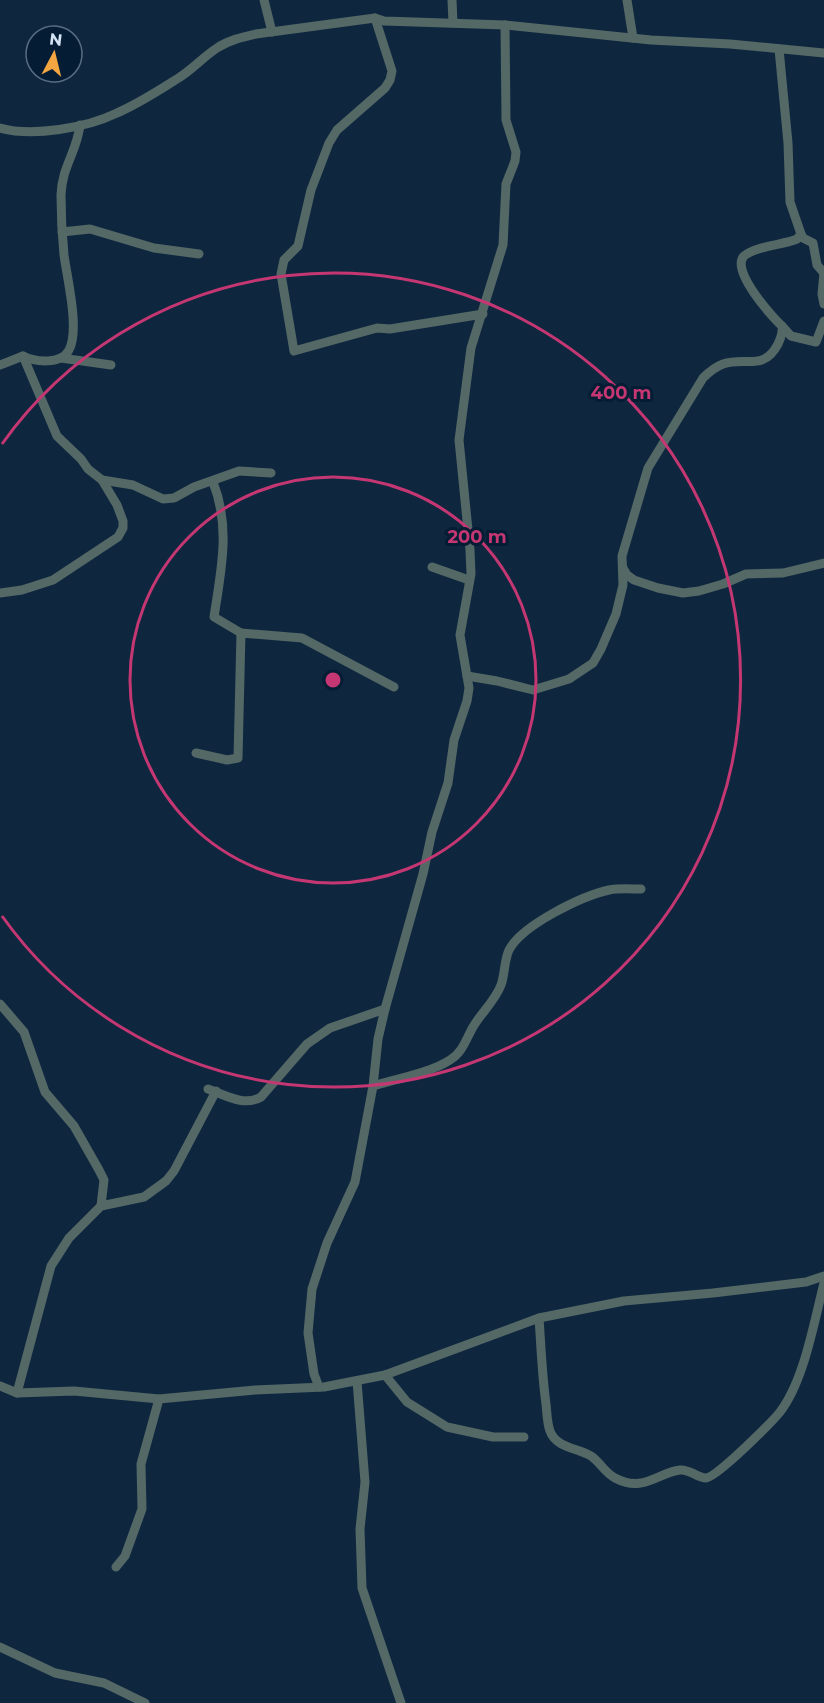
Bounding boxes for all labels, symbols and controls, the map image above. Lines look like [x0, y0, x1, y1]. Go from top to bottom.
north arrow [24, 24, 84, 84]
text: N [48, 29, 63, 50]
text: 400 m [591, 382, 651, 404]
text: 200 m [447, 526, 507, 548]
centre of rings [323, 670, 343, 690]

